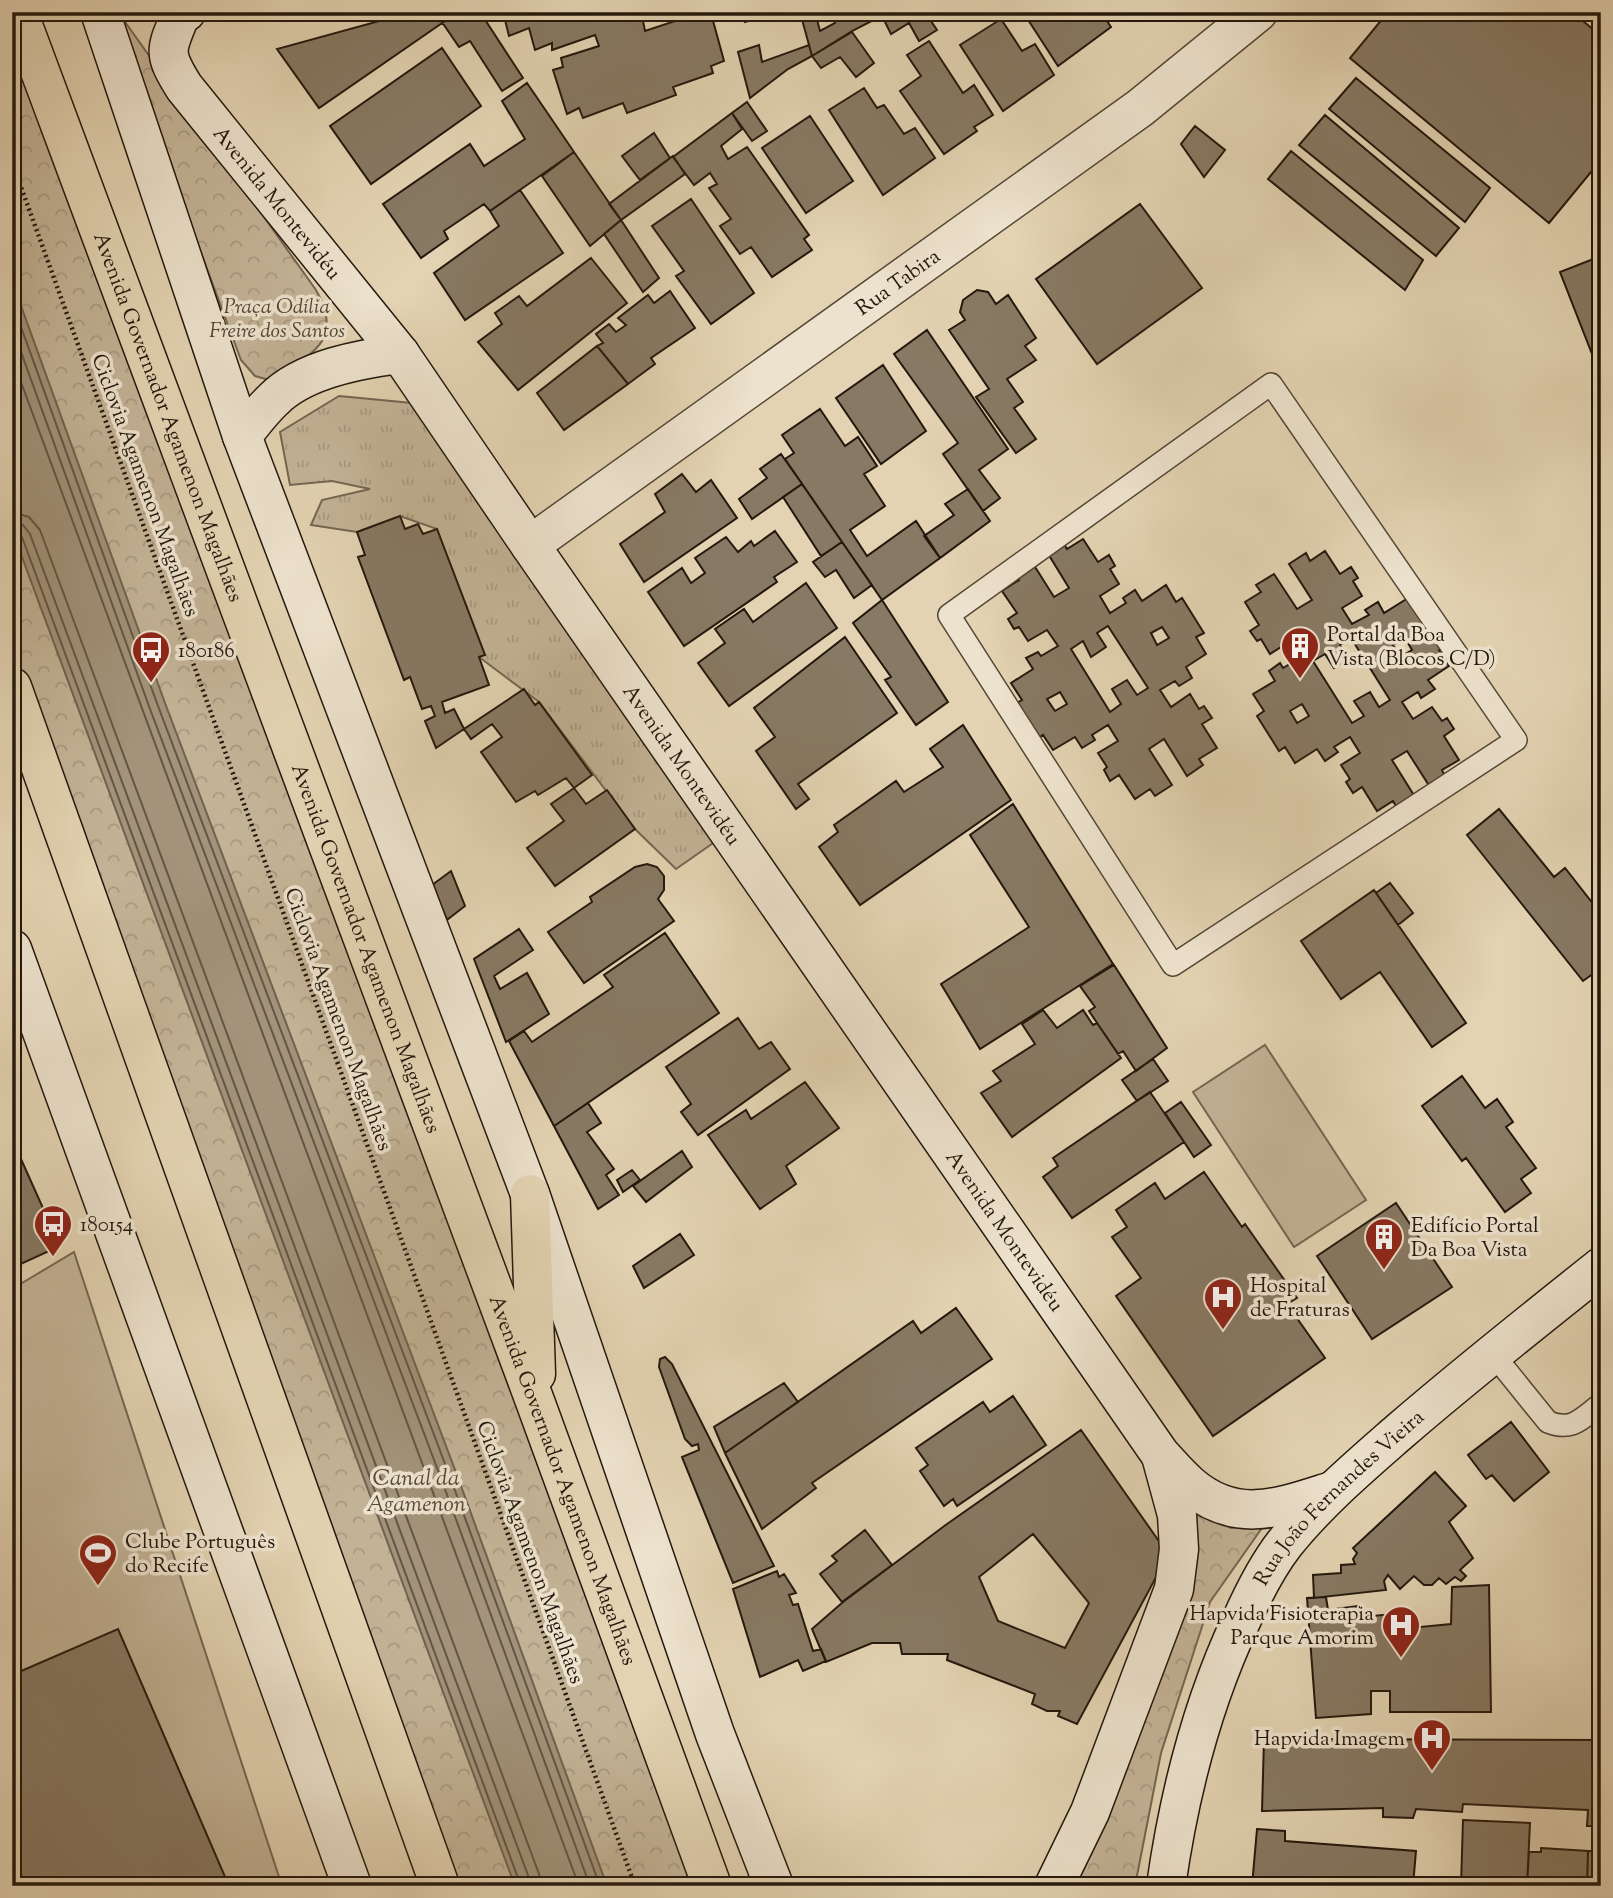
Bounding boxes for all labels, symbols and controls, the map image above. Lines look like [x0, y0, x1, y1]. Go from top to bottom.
street label: Avenida Montevidéu [205, 121, 347, 287]
street label: Avenida Governador Agamenon Magalhães [84, 229, 249, 607]
street label: Rua Tabira [850, 242, 947, 324]
park label: Praça Odília Freire dos Santos [209, 293, 345, 347]
street label: Ciclovia Agamenon Magalhães [83, 350, 206, 621]
place label: Portal da Boa Vista (Blocos C/D) [1327, 621, 1496, 675]
building icon: Portal da Boa Vista (Blocos C/D) [1279, 625, 1321, 680]
bus stop icon: 180186 [130, 629, 172, 684]
place label: 180186 [178, 637, 235, 667]
street label: Avenida Montevidéu [614, 679, 747, 853]
street label: Avenida Governador Agamenon Magalhães [282, 760, 447, 1138]
street label: Ciclovia Agamenon Magalhães [276, 884, 399, 1155]
street label: Avenida Montevidéu [937, 1145, 1070, 1319]
bus stop icon: 180154 [32, 1203, 74, 1258]
place label: 180154 [80, 1211, 133, 1241]
place label: Edifício Portal Da Boa Vista [1411, 1212, 1539, 1266]
building icon: Edifício Portal Da Boa Vista [1363, 1216, 1405, 1271]
place label: Hospital de Fraturas [1250, 1272, 1350, 1326]
hospital icon: Hospital de Fraturas [1202, 1276, 1244, 1331]
street label: Avenida Governador Agamenon Magalhães [480, 1291, 643, 1670]
street label: Rua João Fernandes Vieira [1248, 1403, 1432, 1592]
street label: Ciclovia Agamenon Magalhães [468, 1417, 591, 1688]
water label: Canal da Agamenon [366, 1463, 466, 1522]
place label: Clube Português do Recife [125, 1528, 275, 1582]
sports icon: Clube Português do Recife [77, 1532, 119, 1587]
place label: Hapvida Fisioterapia Parque Amorim [1190, 1600, 1374, 1654]
hospital icon: Hapvida Fisioterapia Parque Amorim [1380, 1604, 1422, 1659]
hospital icon: Hapvida Imagem [1411, 1717, 1453, 1772]
place label: Hapvida Imagem [1254, 1725, 1405, 1755]

